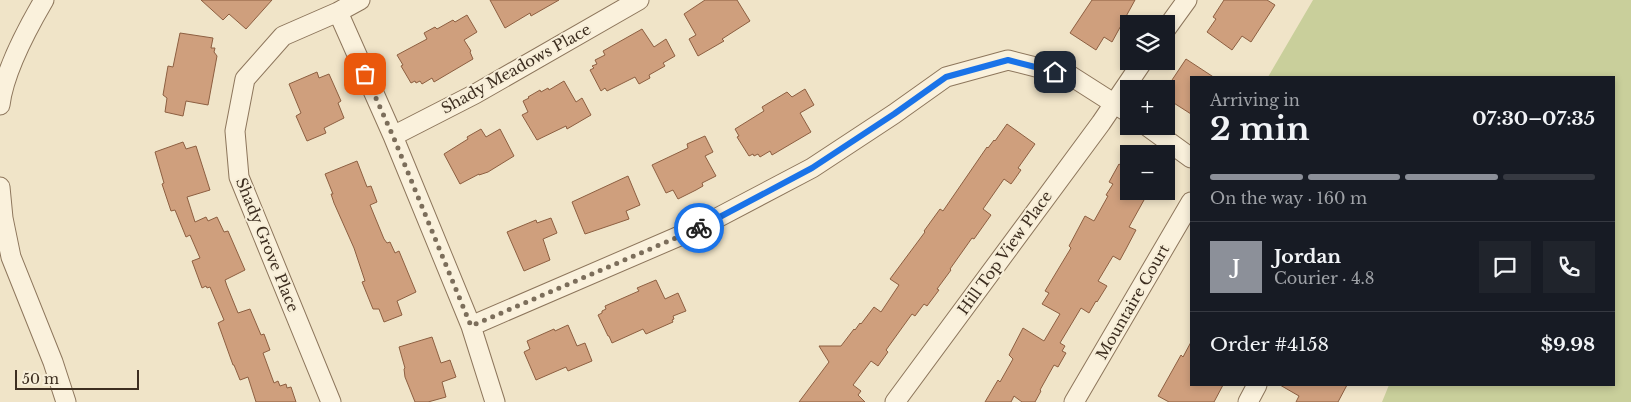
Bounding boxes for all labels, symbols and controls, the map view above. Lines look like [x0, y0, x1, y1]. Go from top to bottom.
map controls [1120, 15, 1175, 200]
button: layers [1120, 15, 1175, 70]
street label: Shady Meadows Place [438, 19, 594, 118]
pin [1034, 51, 1076, 93]
pin [344, 53, 386, 95]
icon: home [1041, 58, 1069, 86]
icon: bag [351, 60, 379, 88]
button: + [1120, 80, 1175, 135]
text: Arriving in [1210, 90, 1300, 110]
text: 07:30–07:35 [1472, 107, 1595, 130]
text: 2 min [1210, 109, 1310, 149]
button: − [1120, 145, 1175, 200]
street label: Shady Grove Place [232, 175, 303, 315]
street label: Hill Top View Place [953, 187, 1056, 318]
text: On the way · 160 m [1210, 188, 1367, 208]
courier [674, 203, 724, 253]
icon: bike [685, 214, 713, 242]
street label: Mountaire Court [1092, 240, 1173, 363]
button: chat [1479, 241, 1531, 293]
button: phone [1543, 241, 1595, 293]
text: Jordan [1274, 245, 1341, 268]
text: J [1232, 255, 1240, 278]
text: Courier · 4.8 [1274, 268, 1375, 288]
text: Order #4158 [1210, 333, 1329, 356]
text: $9.98 [1541, 333, 1595, 356]
scale bar [15, 367, 139, 390]
text: 50 m [22, 370, 59, 388]

